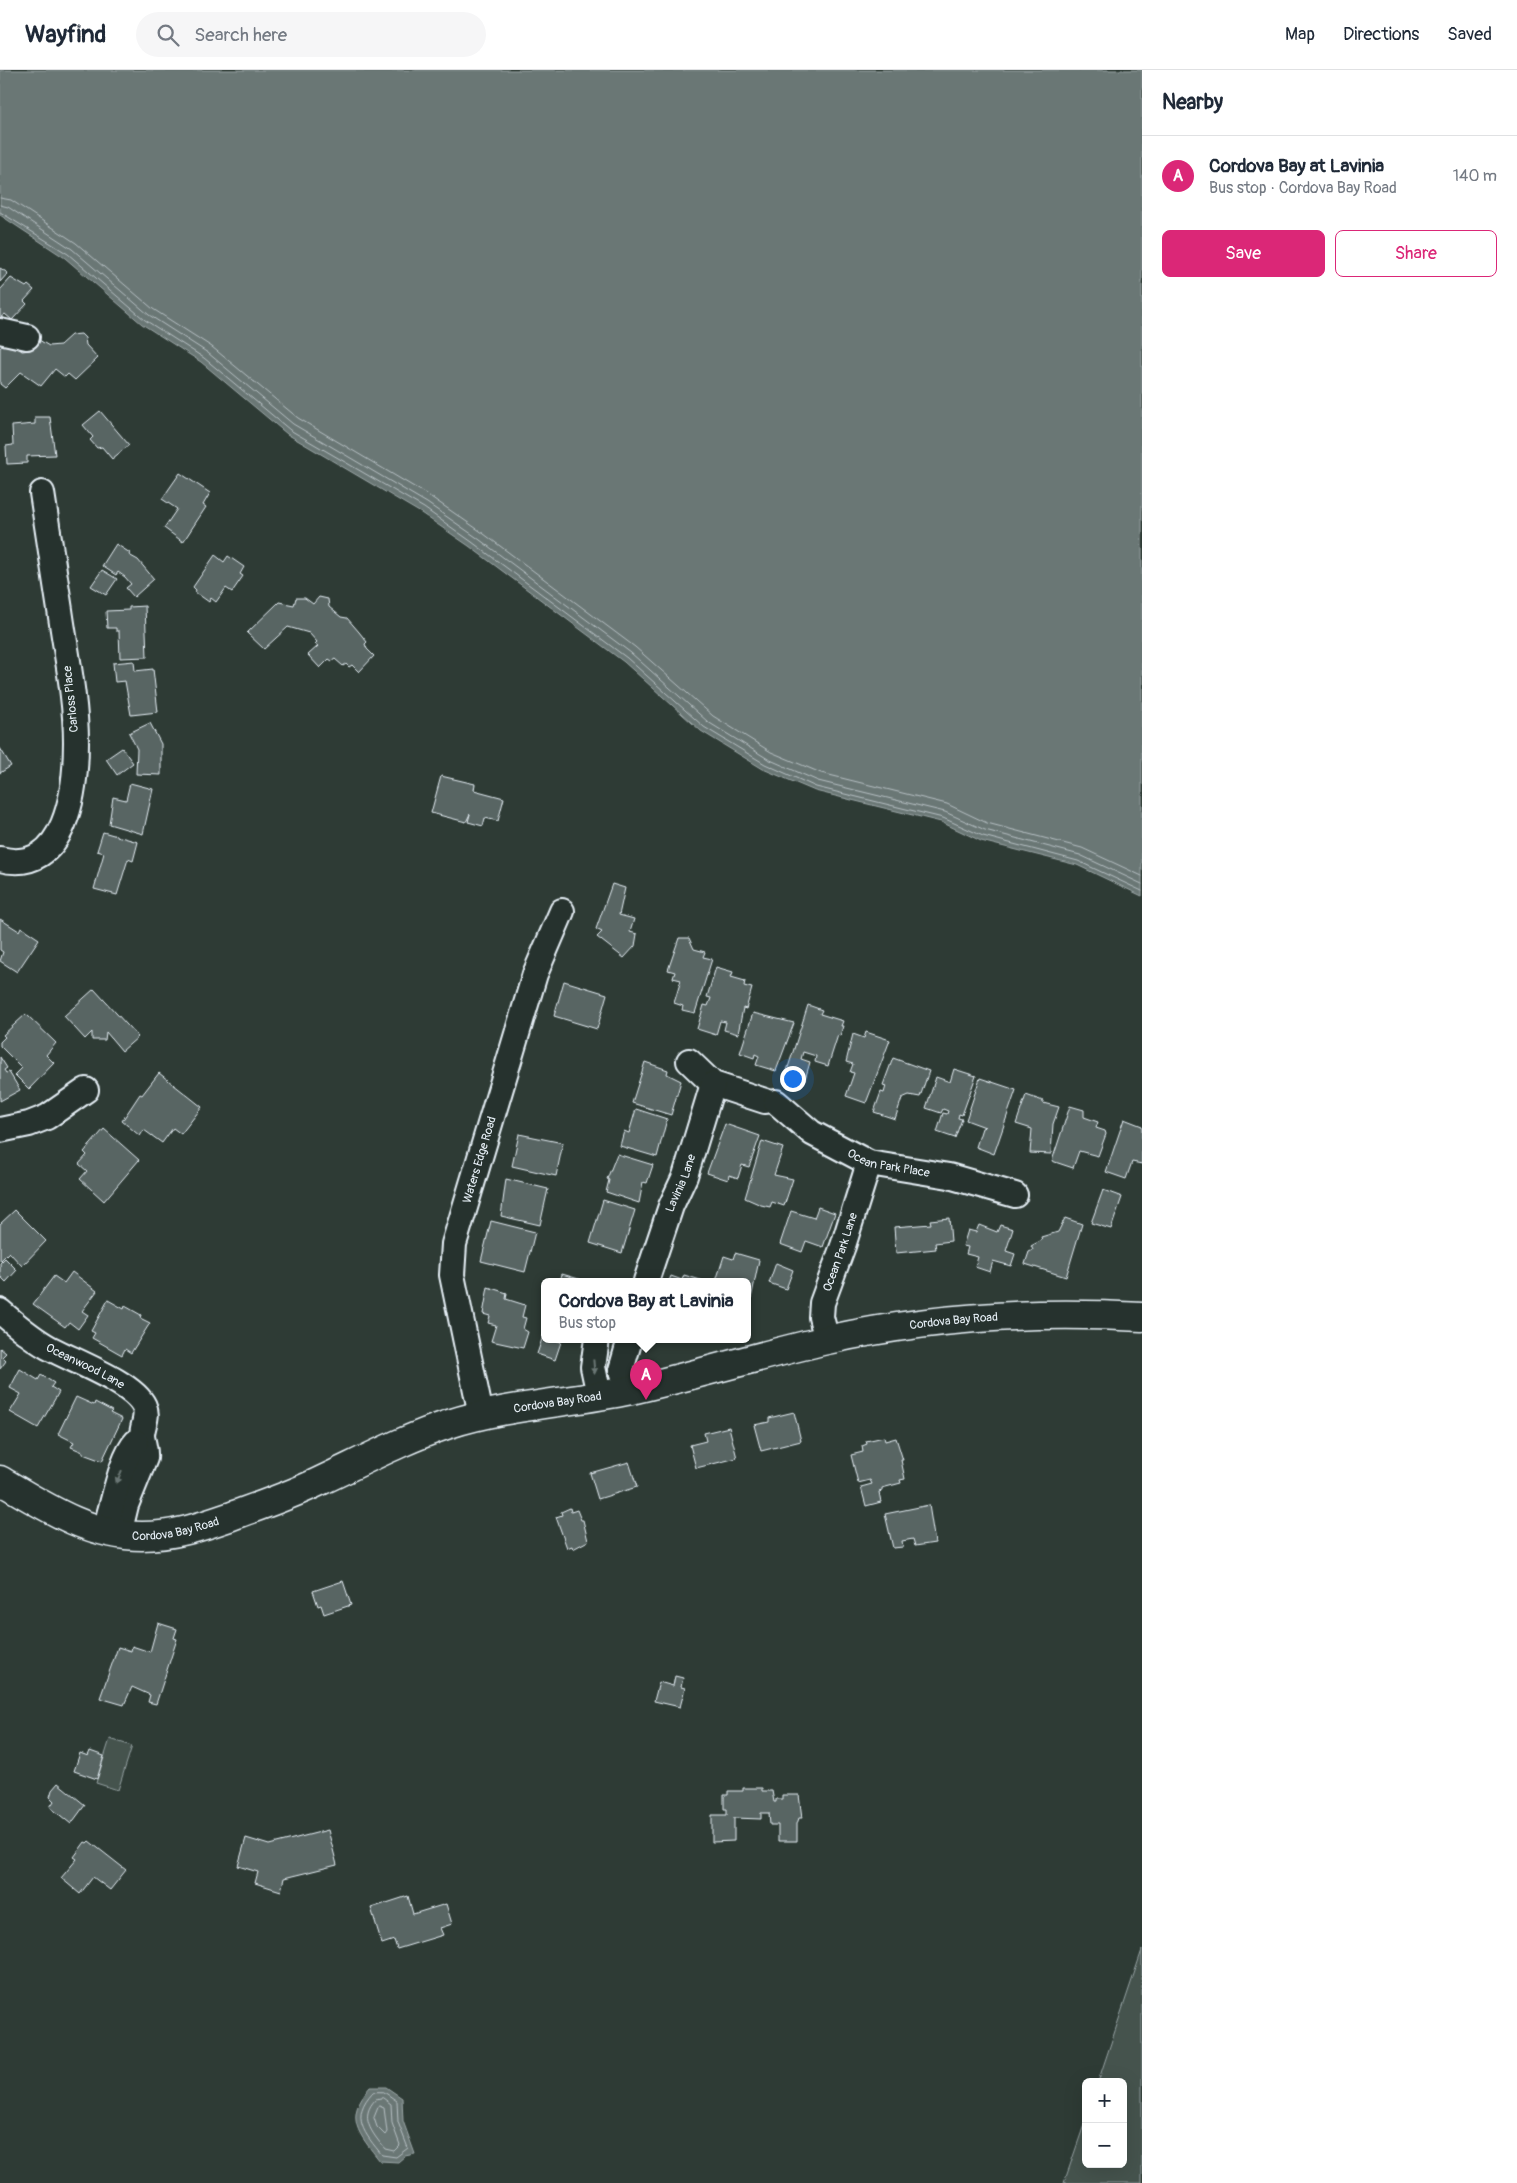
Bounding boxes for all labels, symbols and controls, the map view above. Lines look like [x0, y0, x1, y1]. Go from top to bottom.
search box [136, 12, 486, 57]
text: Wayfind [25, 20, 106, 49]
icon: search [154, 21, 182, 49]
text: Search here [194, 23, 287, 47]
text: Map [1285, 23, 1315, 46]
text: Directions [1343, 23, 1419, 46]
text: Saved [1447, 23, 1492, 46]
text: Nearby [1162, 89, 1223, 116]
text: Cordova Bay at Lavinia [1209, 154, 1384, 178]
text: A [1173, 166, 1183, 186]
text: 140 m [1453, 166, 1497, 186]
text: Bus stop · Cordova Bay Road [1209, 178, 1397, 198]
button: Save [1162, 230, 1325, 277]
button: Share [1335, 230, 1497, 277]
street label: Carloss Place [60, 665, 82, 733]
your location [780, 1066, 806, 1092]
street label: Waters Edge Road [459, 1114, 499, 1205]
street label: Ocean Park Place [845, 1145, 931, 1180]
street label: Lavinia Lane [662, 1152, 699, 1214]
street label: Ocean Park Lane [819, 1210, 861, 1294]
popup [541, 1278, 751, 1343]
text: Cordova Bay at Lavinia [558, 1289, 734, 1313]
street label: Cordova Bay Road [909, 1309, 998, 1333]
text: Bus stop [558, 1313, 616, 1333]
street label: Oceanwood Lane [43, 1340, 128, 1392]
one-way arrow [590, 1359, 598, 1375]
pin: A [630, 1359, 662, 1400]
street label: Cordova Bay Road [512, 1388, 603, 1416]
one-way arrow [115, 1470, 123, 1484]
street label: Cordova Bay Road [132, 1513, 221, 1544]
map controls [1082, 2078, 1127, 2168]
button: + [1082, 2078, 1127, 2123]
button: − [1082, 2123, 1127, 2168]

